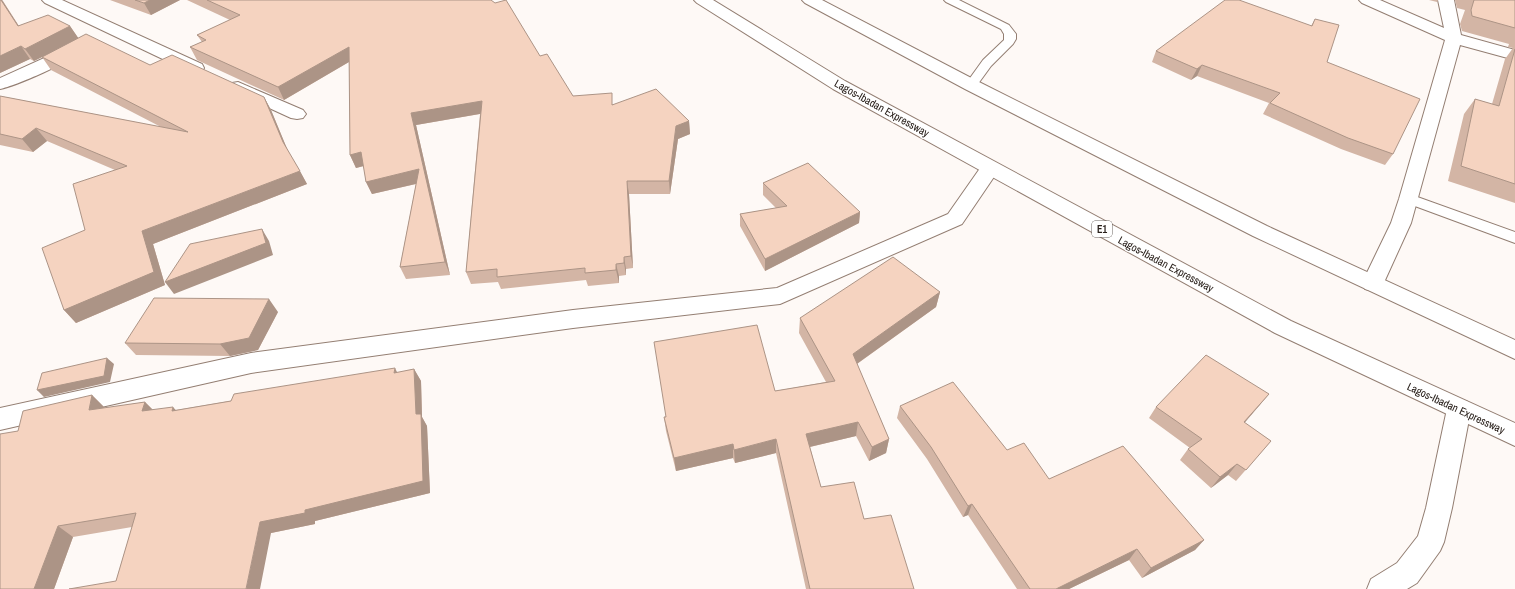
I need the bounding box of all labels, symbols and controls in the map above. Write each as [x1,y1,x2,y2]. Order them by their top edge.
street label: Lagos-Ibadan Expressway [832,76,932,140]
road number: E1 [1092,221,1112,237]
street label: Lagos-Ibadan Expressway [1116,233,1217,295]
street label: Lagos-Ibadan Expressway [1405,379,1508,437]

